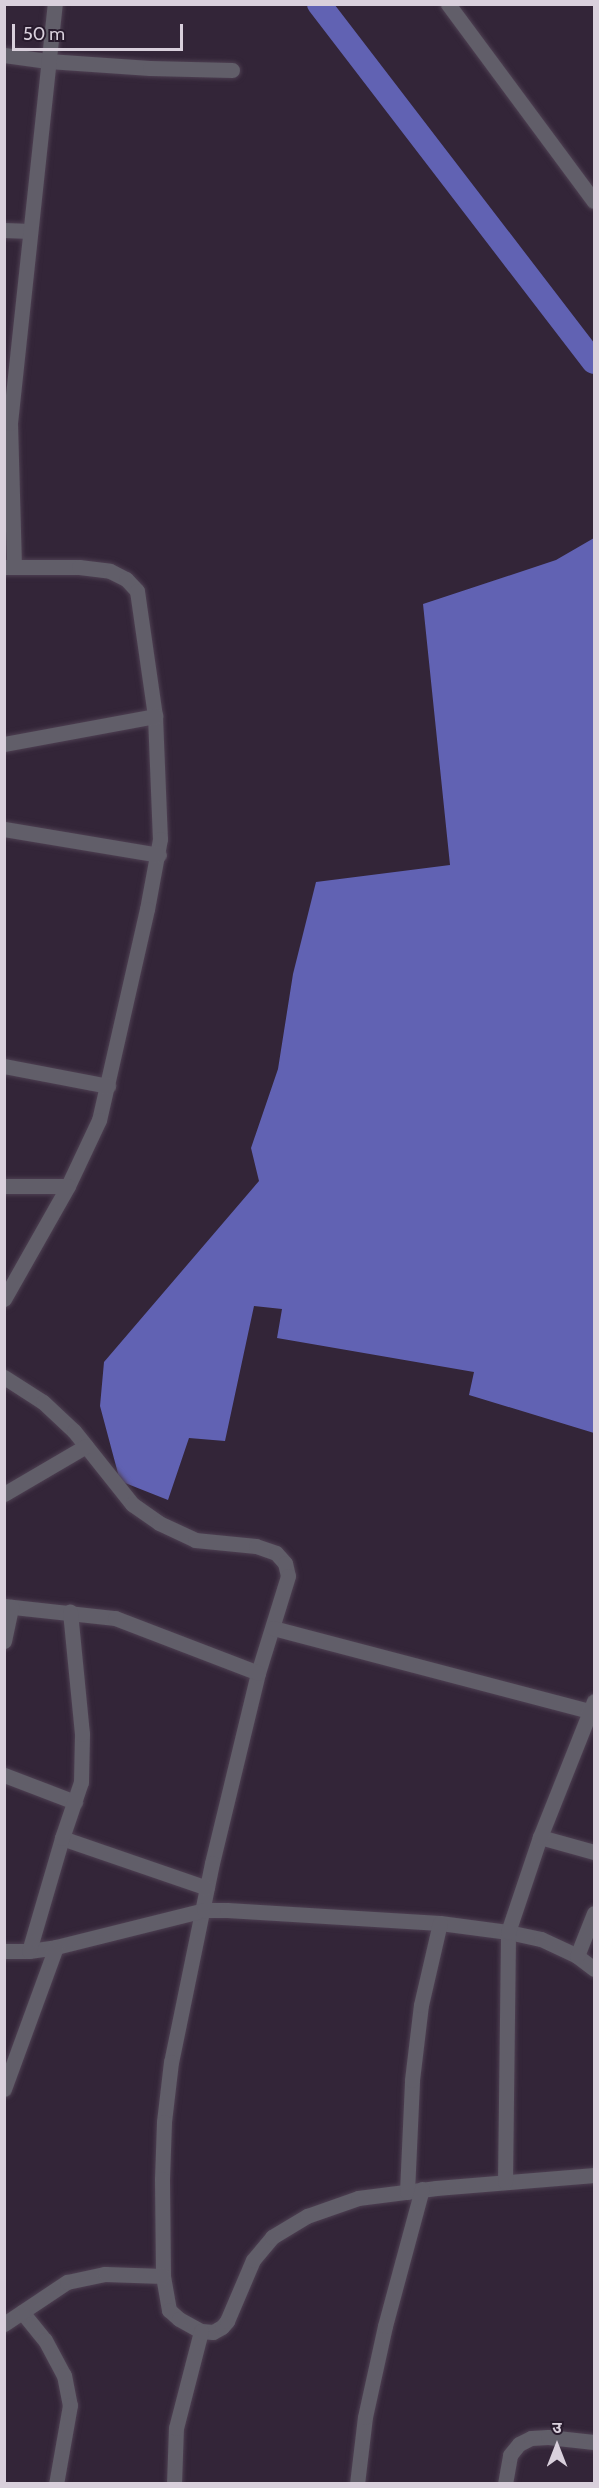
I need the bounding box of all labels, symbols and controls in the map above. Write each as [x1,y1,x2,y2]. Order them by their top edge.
scale bar [15,12,186,50]
text: 50 m [23,23,65,45]
north arrow [527,2416,587,2476]
text: उ [552,2418,562,2437]

